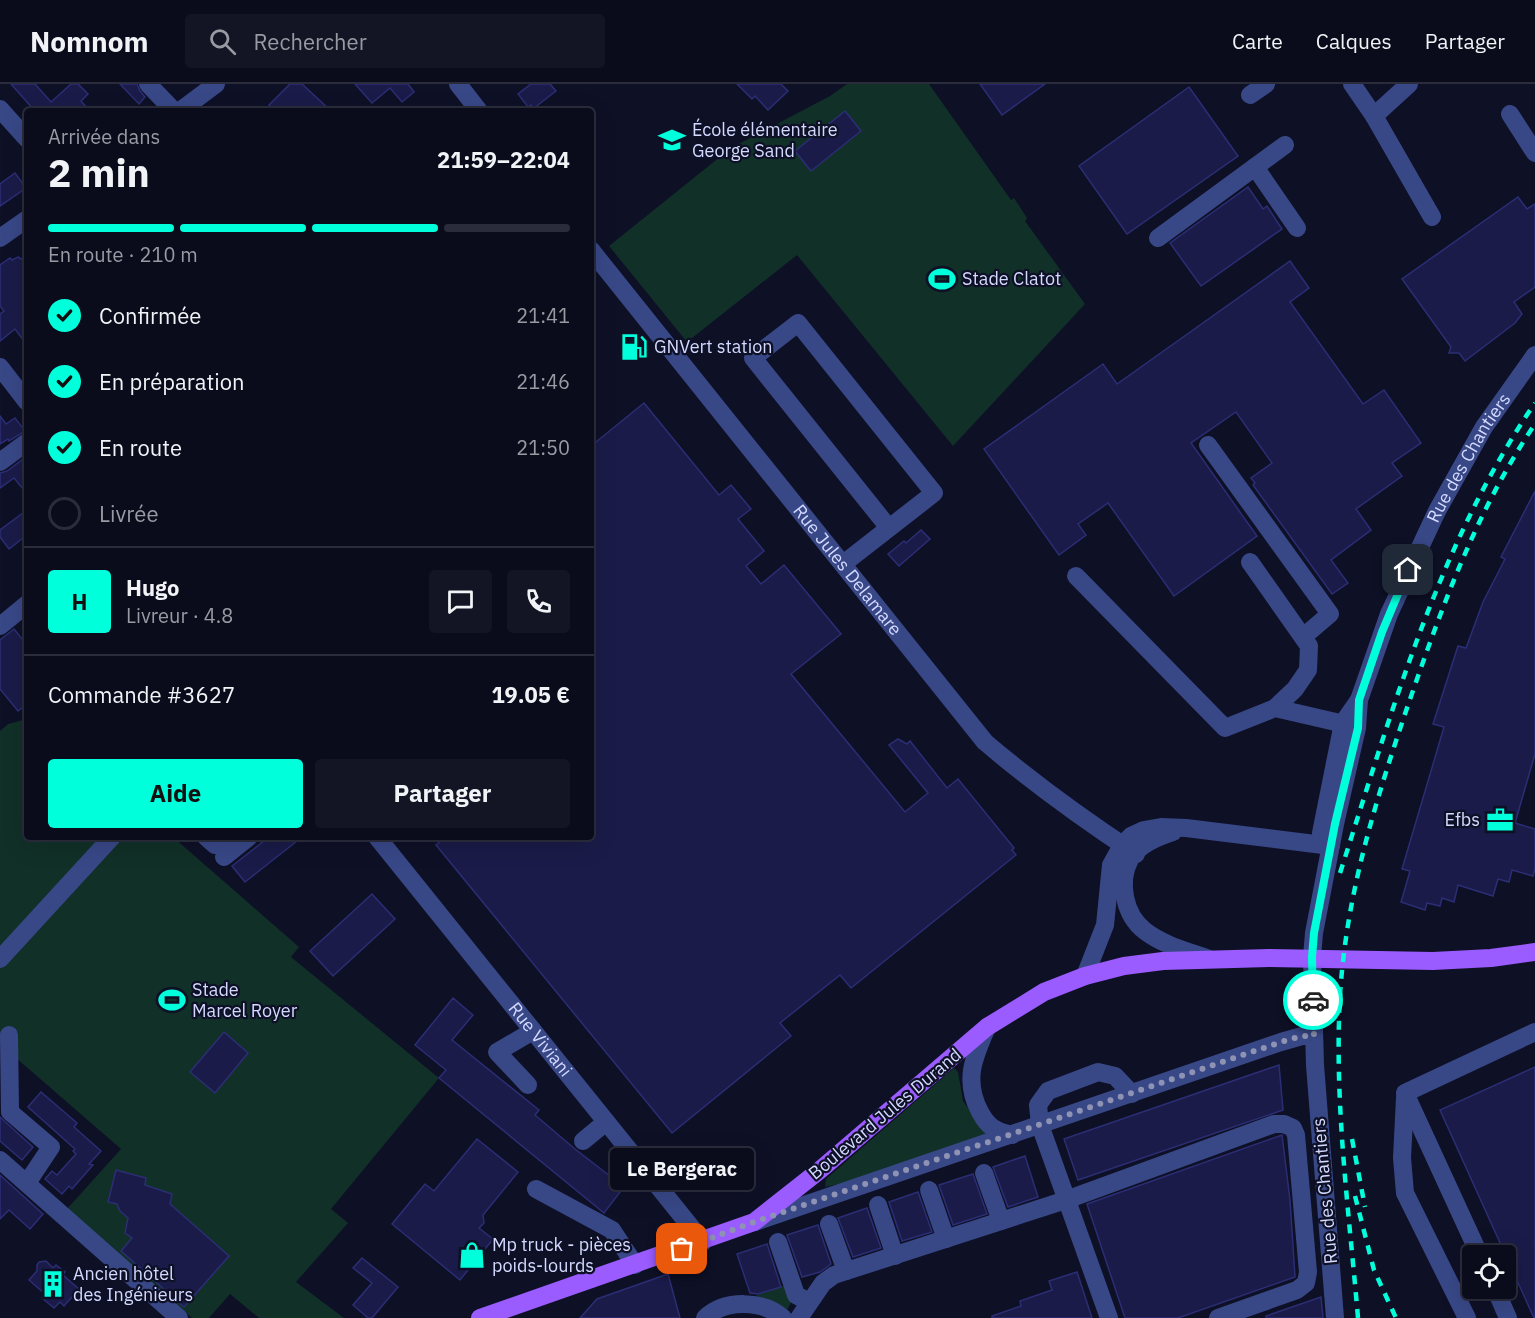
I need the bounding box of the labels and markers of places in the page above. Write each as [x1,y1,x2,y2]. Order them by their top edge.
place label: École élémentaire George Sand [692,118,838,162]
school or university icon: École élémentaire George Sand [657,125,687,155]
sports icon: Stade Clatot [927,264,957,294]
place label: Stade Clatot [962,267,1061,290]
fuel station icon: GNVert station [619,332,649,362]
place label: GNVert station [654,335,772,358]
pin [1382,544,1433,595]
office icon: Efbs [1485,805,1515,835]
place label: Efbs [1444,808,1480,831]
place label: Stade Marcel Royer [192,978,298,1022]
sports icon: Stade Marcel Royer [157,985,187,1015]
callout: Le Bergerac [610,1147,754,1189]
pin [656,1223,707,1274]
place label: Mp truck - pièces poids-lourds [492,1233,631,1277]
shop icon: Mp truck - pièces poids-lourds [457,1240,487,1270]
place label: Ancien hôtel des Ingénieurs [73,1262,193,1306]
building icon: Ancien hôtel des Ingénieurs [38,1269,68,1299]

